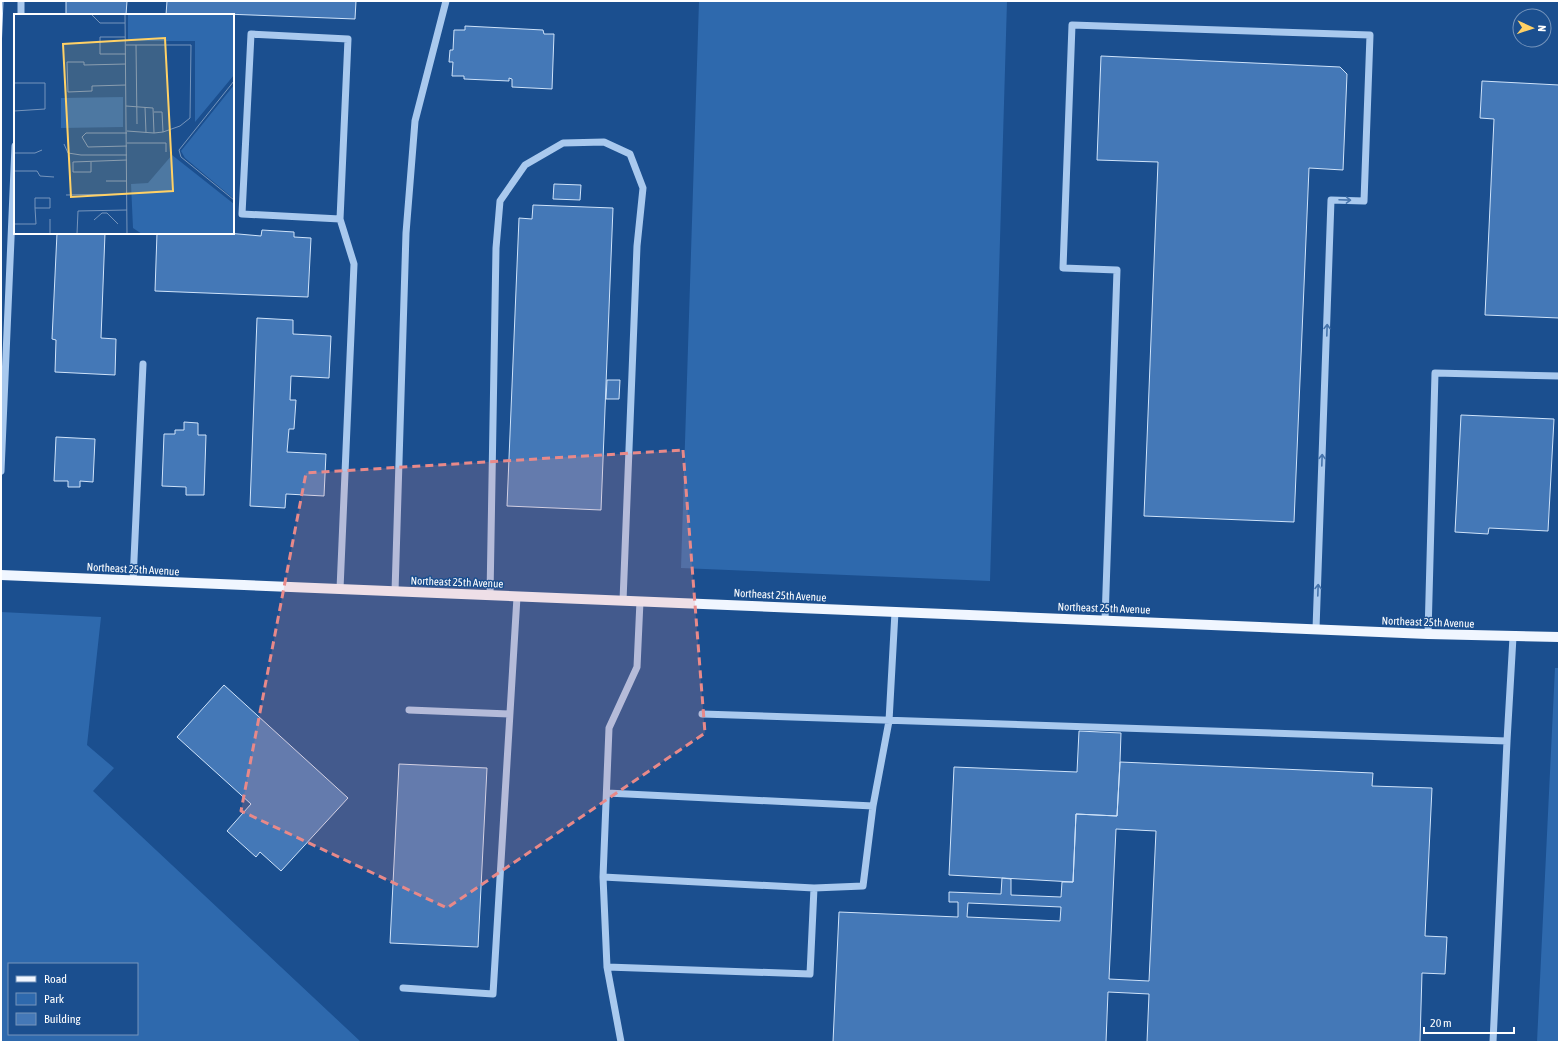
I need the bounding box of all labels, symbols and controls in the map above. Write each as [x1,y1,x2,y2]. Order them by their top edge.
north arrow [1512,8,1552,48]
inset map [14,14,234,234]
text: N [1536,25,1548,32]
one-way arrow [1338,197,1351,204]
one-way arrow [1323,324,1330,337]
one-way arrow [1318,454,1326,467]
street label: Northeast 25th Avenue [86,561,180,577]
street label: Northeast 25th Avenue [410,574,504,590]
one-way arrow [1314,584,1321,597]
street label: Northeast 25th Avenue [733,587,827,603]
street label: Northeast 25th Avenue [1057,600,1151,616]
street label: Northeast 25th Avenue [1381,614,1475,630]
legend [8,963,138,1035]
text: Road [44,972,67,986]
text: Park [44,992,65,1006]
scale bar [1424,1009,1514,1035]
text: Building [44,1012,82,1026]
text: 20 m [1430,1016,1452,1030]

